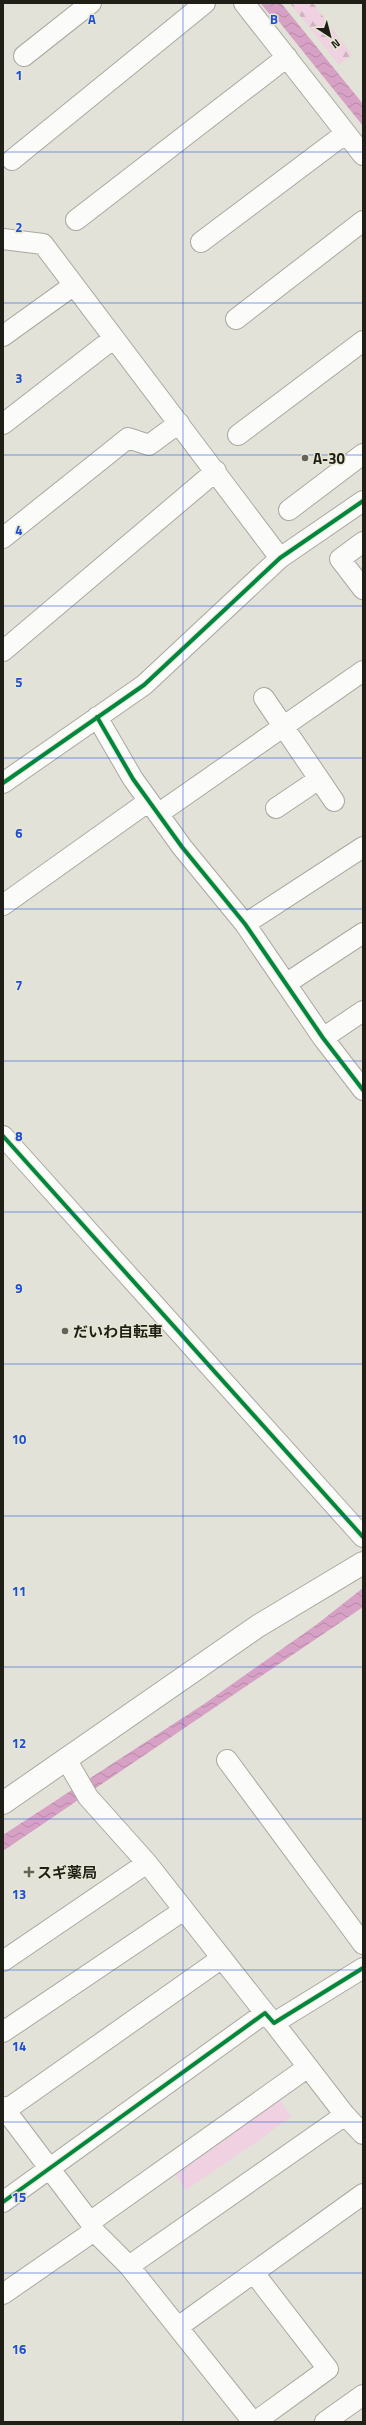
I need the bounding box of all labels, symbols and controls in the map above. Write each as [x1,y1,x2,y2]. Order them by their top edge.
text: A [88,9,96,29]
text: B [270,9,278,29]
north arrow [310,16,350,56]
text: N [328,35,344,53]
text: 1 [15,65,23,85]
text: 2 [15,217,23,237]
text: 3 [15,368,23,388]
place label: A-30 [313,447,346,470]
marker: A-30 [300,453,310,463]
text: 4 [15,520,23,540]
text: 5 [15,672,23,692]
text: 6 [15,823,23,843]
text: 7 [15,975,23,995]
text: 8 [15,1126,23,1146]
text: 9 [15,1278,23,1298]
place label: だいわ自転車 [73,1320,163,1343]
marker: だいわ自転車 [60,1326,70,1336]
text: 10 [12,1429,26,1449]
text: 11 [12,1581,26,1601]
text: 12 [12,1733,26,1753]
place label: スギ薬局 [37,1861,97,1884]
marker: スギ薬局 [24,1867,34,1877]
text: 13 [12,1884,26,1904]
text: 14 [12,2036,26,2056]
text: 15 [12,2187,26,2207]
text: 16 [12,2339,26,2359]

